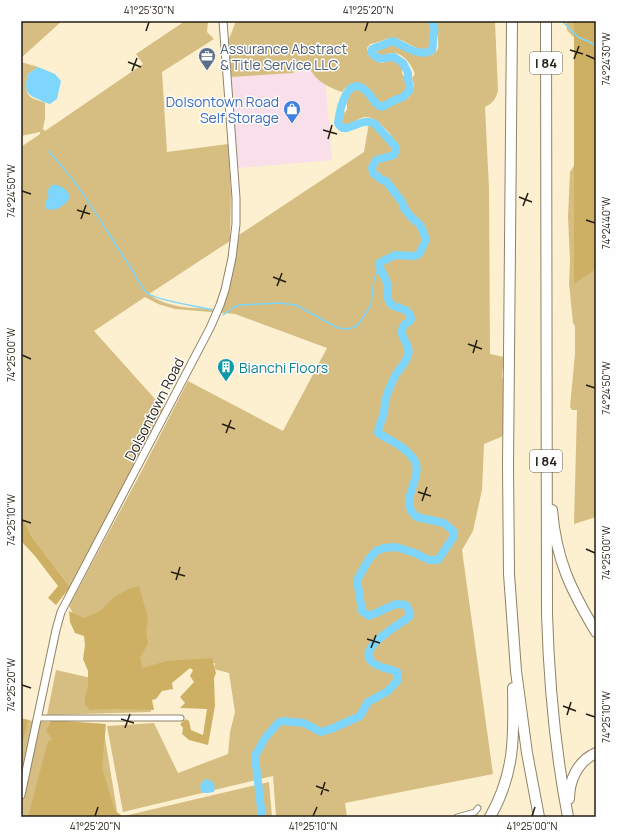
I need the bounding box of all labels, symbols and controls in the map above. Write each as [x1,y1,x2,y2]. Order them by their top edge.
text: 41°25'30"N [124,3,174,17]
text: 41°25'20"N [343,3,393,17]
text: 74°24'30"W [599,32,613,86]
place label: Assurance Abstract & Title Service LLC [220,39,348,74]
office icon: Assurance Abstract & Title Service LLC [197,46,217,71]
road number: I 84 [530,52,562,74]
place label: Dolsontown Road Self Storage [166,92,279,127]
shop icon: Dolsontown Road Self Storage [282,99,302,124]
text: 74°24'50"W [4,164,18,218]
text: 74°24'40"W [599,196,613,249]
text: 74°25'00"W [4,327,18,382]
street label: Dolsontown Road [120,354,188,464]
building icon: Bianchi Floors [216,357,236,382]
place label: Bianchi Floors [239,358,328,377]
text: 74°24'50"W [599,361,613,415]
road number: I 84 [530,450,562,472]
text: 74°25'10"W [4,493,18,546]
text: 74°25'00"W [599,525,613,580]
text: 74°25'20"W [4,658,18,712]
text: 74°25'10"W [599,690,613,743]
text: 41°25'20"N [70,819,120,833]
text: 41°25'10"N [289,819,337,833]
text: 41°25'00"N [507,819,558,833]

